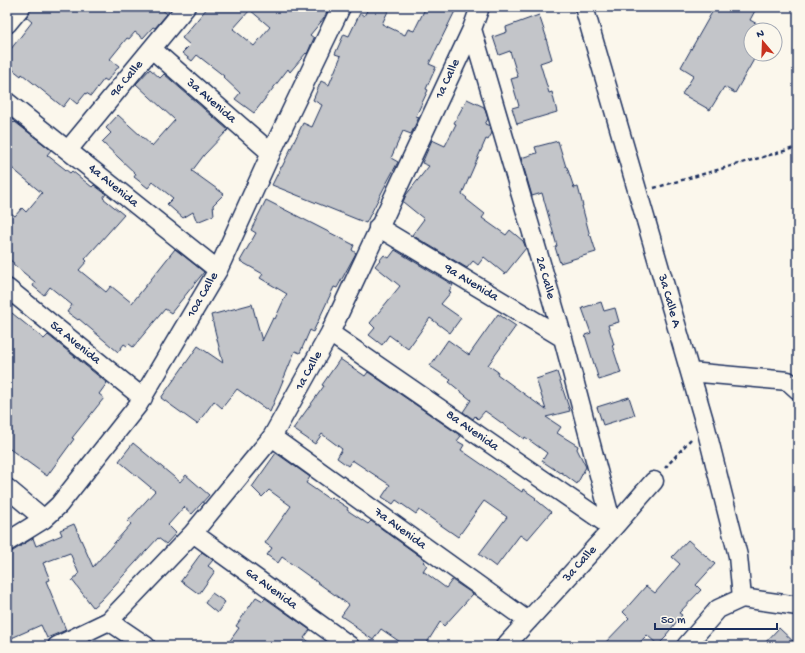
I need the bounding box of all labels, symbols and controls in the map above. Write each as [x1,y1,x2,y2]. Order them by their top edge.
north arrow [743,22,783,62]
text: N [755,28,766,41]
street label: 1a Calle [432,56,464,102]
street label: 9a Calle [107,57,147,101]
street label: 3a Avenida [182,75,240,127]
street label: 4a Avenida [85,161,142,211]
street label: 2a Calle [532,255,558,301]
street label: 9a Avenida [440,260,502,305]
street label: 10a Calle [184,270,222,321]
street label: 3a Calle A [654,272,684,331]
street label: 5a Avenida [47,318,104,369]
street label: 1a Calle [292,349,326,394]
street label: 8a Avenida [443,407,502,455]
street label: 7a Avenida [370,504,430,553]
street label: 3a Calle [559,543,600,586]
street label: 6a Avenida [242,565,301,613]
scale bar [655,605,777,631]
text: 50 m [661,614,686,628]

